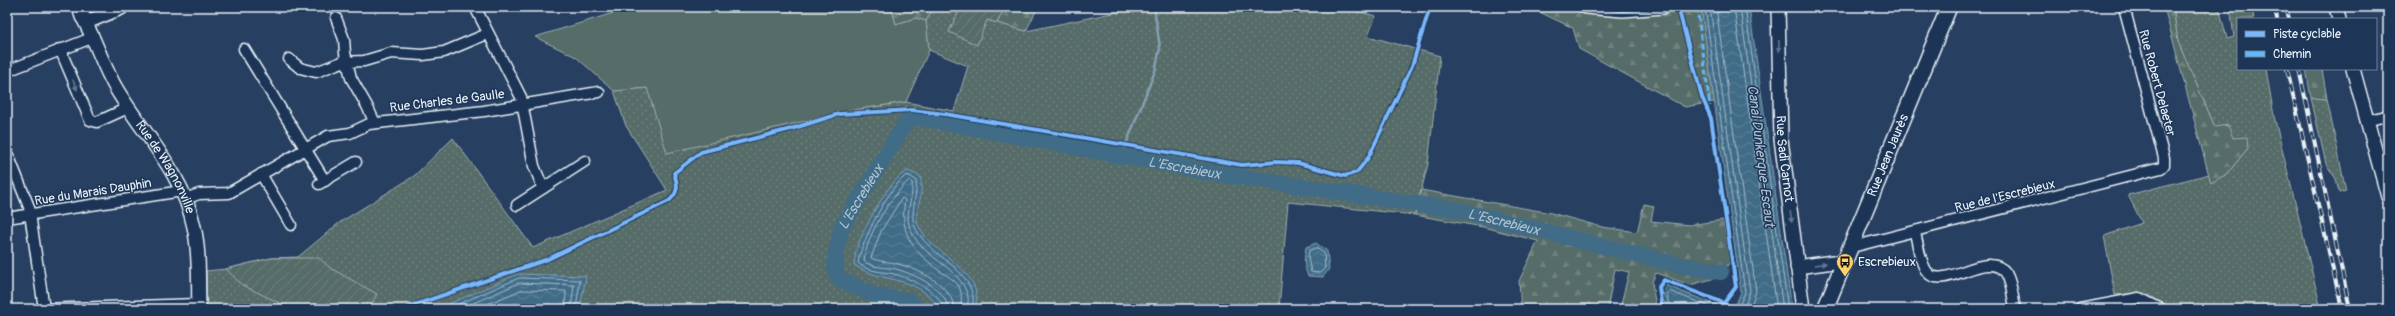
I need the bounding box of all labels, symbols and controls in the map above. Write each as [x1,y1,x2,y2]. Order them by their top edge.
legend [2237,18,2377,70]
text: Piste cyclable [2273,27,2341,42]
street label: Rue Robert Delaeter [2135,28,2179,138]
one-way arrow [1775,40,1782,52]
text: Chemin [2273,47,2312,62]
one-way arrow [72,79,78,91]
water label: Canal Dunkerque-Escaut [1744,84,1778,229]
street label: Rue Charles de Gaulle [389,86,506,116]
street label: Rue Jean Jaurès [1864,112,1912,199]
street label: Rue Sadi Carnot [1772,115,1797,204]
street label: Rue de Wagnonville [132,117,198,216]
water label: L'Escrebieux [1147,153,1224,183]
water label: L'Escrebieux [834,159,888,232]
street label: Rue du Marais Dauphin [33,175,153,209]
street label: Rue de l'Escrebieux [1953,176,2057,216]
water label: L'Escrebieux [1466,205,1543,239]
one-way arrow [1788,211,1794,223]
bus stop icon: Escrebieux [1835,252,1855,277]
place label: Escrebieux [1858,254,1916,270]
one-way arrow [1815,261,1827,267]

